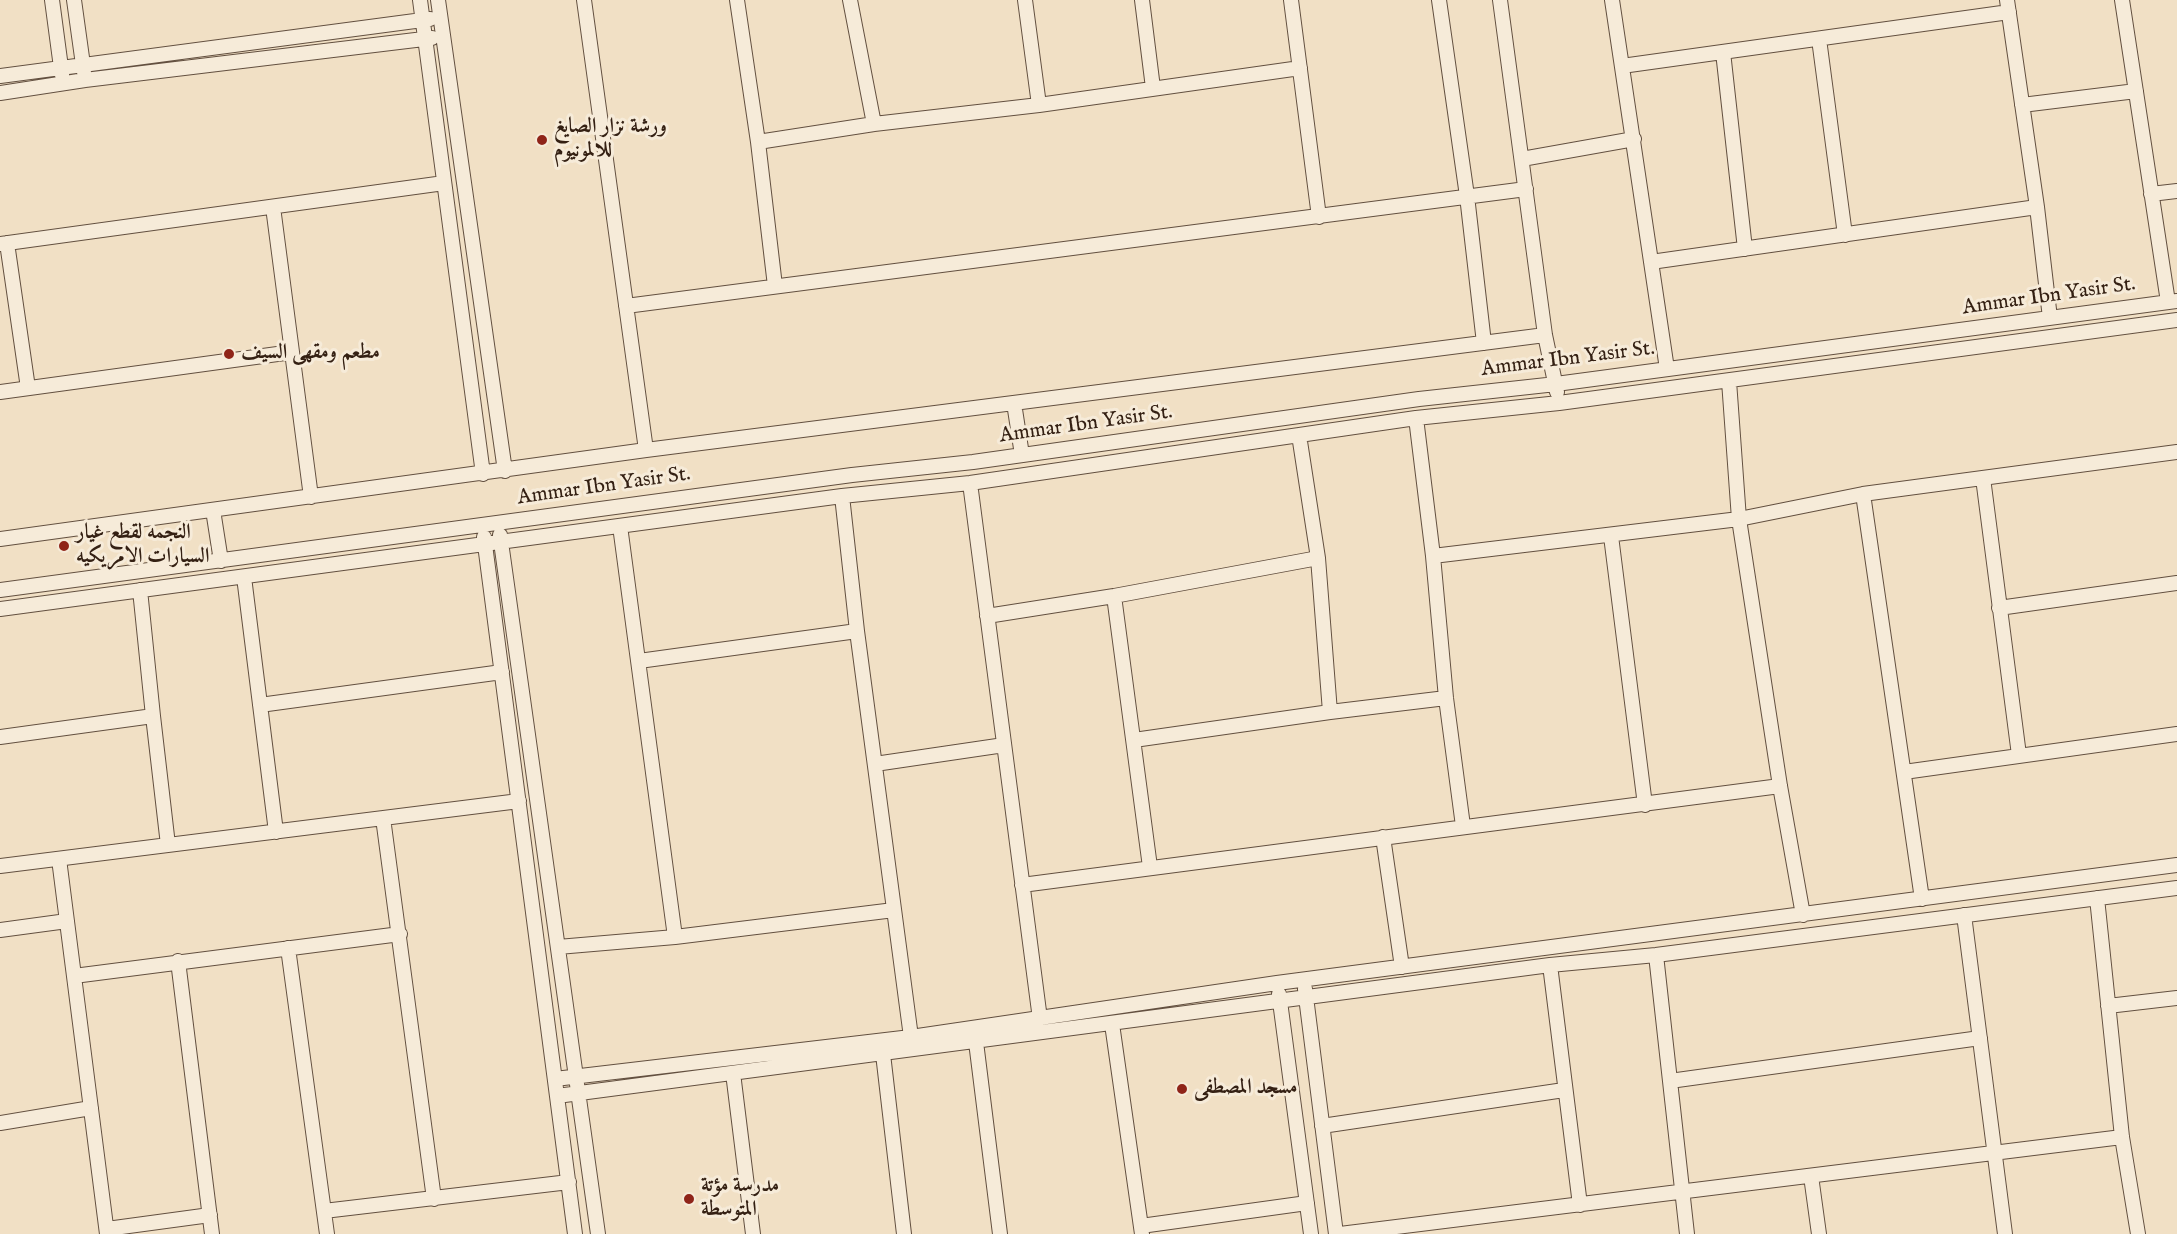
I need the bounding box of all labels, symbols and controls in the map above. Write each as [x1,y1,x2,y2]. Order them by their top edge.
place label: ورشة نزار الصايغ للالمونيوم [554,115,667,165]
marker: ورشة نزار الصايغ للالمونيوم [535,133,549,147]
street label: Ammar Ibn Yasir St. [1961,272,2137,322]
street label: Ammar Ibn Yasir St. [1480,337,1656,383]
place label: مطعم ومقهى السيف [241,341,380,367]
marker: مطعم ومقهى السيف [222,347,236,361]
street label: Ammar Ibn Yasir St. [998,400,1174,450]
street label: Ammar Ibn Yasir St. [516,462,692,512]
place label: النجمه لقطع غيار السيارات الامريكيه [76,521,210,571]
marker: النجمه لقطع غيار السيارات الامريكيه [57,539,71,553]
place label: مسجد المصطفى [1194,1076,1297,1102]
marker: مسجد المصطفى [1175,1082,1189,1096]
place label: مدرسة مؤتة المتوسطة [701,1174,779,1224]
marker: مدرسة مؤتة المتوسطة [682,1192,696,1206]

